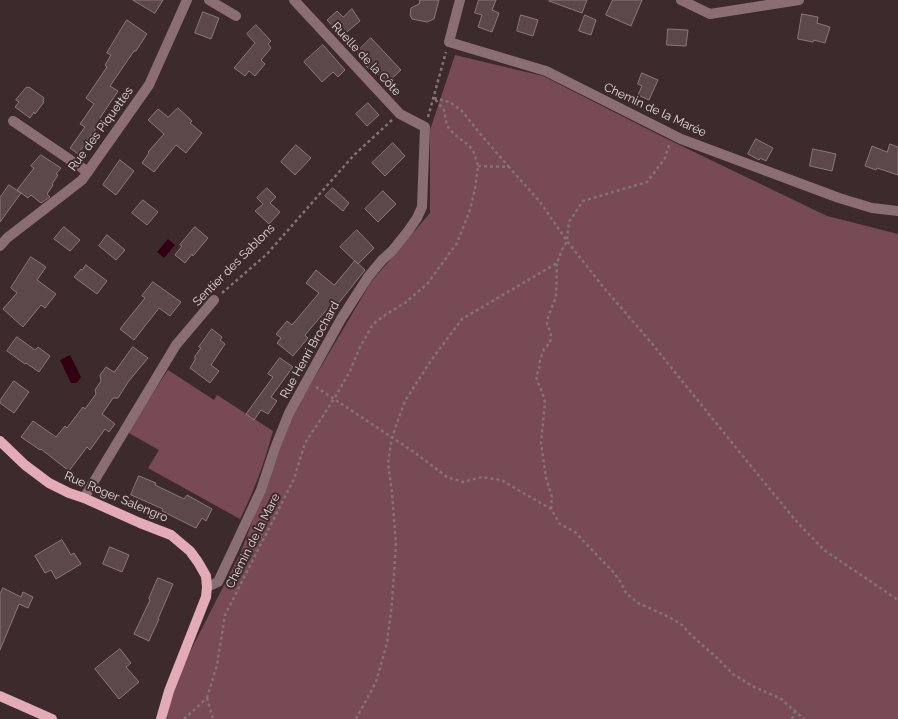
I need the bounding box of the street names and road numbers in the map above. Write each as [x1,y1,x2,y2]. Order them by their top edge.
street label: Ruelle de la Côte [328,19,404,99]
street label: Chemin de la Marée [601,80,709,140]
street label: Rue des Piquettes [66,84,136,174]
street label: Sentier des Sablons [190,221,278,309]
street label: Rue Henri Brochard [277,299,343,401]
street label: Rue Roger Salengro [62,469,170,525]
street label: Chemin de la Mare [223,491,283,591]

